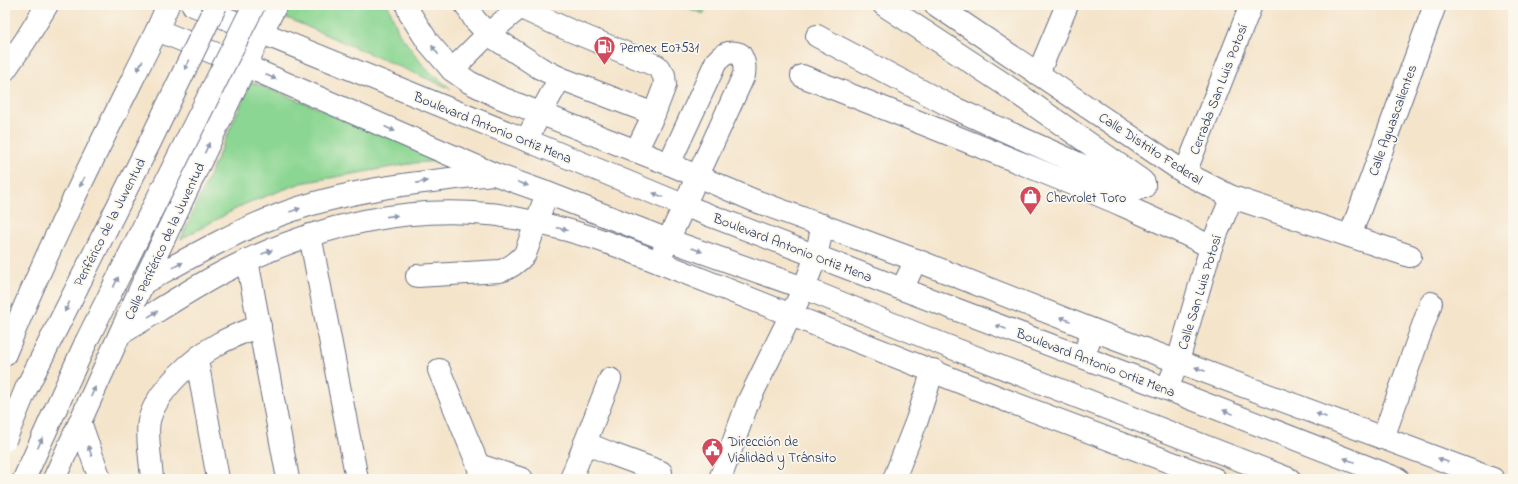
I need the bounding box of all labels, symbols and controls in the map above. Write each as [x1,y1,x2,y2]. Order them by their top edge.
street label: Cerrada San Luis Potosí [1185,21,1254,158]
fuel station icon: Pemex E07531 [591,34,617,67]
place label: Pemex E07531 [620,38,700,59]
one-way arrow [430,45,439,56]
one-way arrow [137,60,143,71]
one-way arrow [184,60,190,71]
street label: Calle Aguascalientes [1363,62,1424,180]
one-way arrow [266,74,277,80]
street label: Boulevard Antonio Ortiz Mena [409,87,575,170]
street label: Calle Distrito Federal [1094,108,1206,191]
one-way arrow [385,126,396,132]
one-way arrow [205,141,211,153]
street label: Periférico de la Juventud [69,155,152,291]
street label: Calle Periférico de la Juventud [120,159,211,324]
one-way arrow [79,176,85,188]
one-way arrow [416,179,428,185]
one-way arrow [518,182,530,188]
shop icon: Chevrolet Toro [1018,184,1044,217]
place label: Chevrolet Toro [1046,188,1126,209]
one-way arrow [651,191,663,197]
one-way arrow [290,206,302,212]
street label: Boulevard Antonio Ortiz Mena [709,208,875,288]
one-way arrow [386,213,398,219]
one-way arrow [556,226,568,232]
street label: Calle San Luis Potosí [1173,232,1228,352]
one-way arrow [262,248,274,254]
one-way arrow [692,248,704,254]
one-way arrow [172,261,183,268]
one-way arrow [113,276,119,288]
one-way arrow [64,301,70,313]
one-way arrow [148,310,158,318]
one-way arrow [1058,315,1070,321]
one-way arrow [995,323,1007,329]
street label: Boulevard Antonio Ortiz Mena [1012,323,1178,403]
one-way arrow [1193,366,1205,372]
one-way arrow [91,386,97,398]
one-way arrow [1221,409,1233,415]
one-way arrow [1315,411,1327,417]
place label: Dirección de Vialidad y Tránsito [727,432,836,470]
public building icon: Dirección de Vialidad y Tránsito [699,436,725,469]
one-way arrow [37,438,43,449]
one-way arrow [86,444,92,456]
one-way arrow [1342,456,1354,462]
one-way arrow [1437,457,1449,463]

